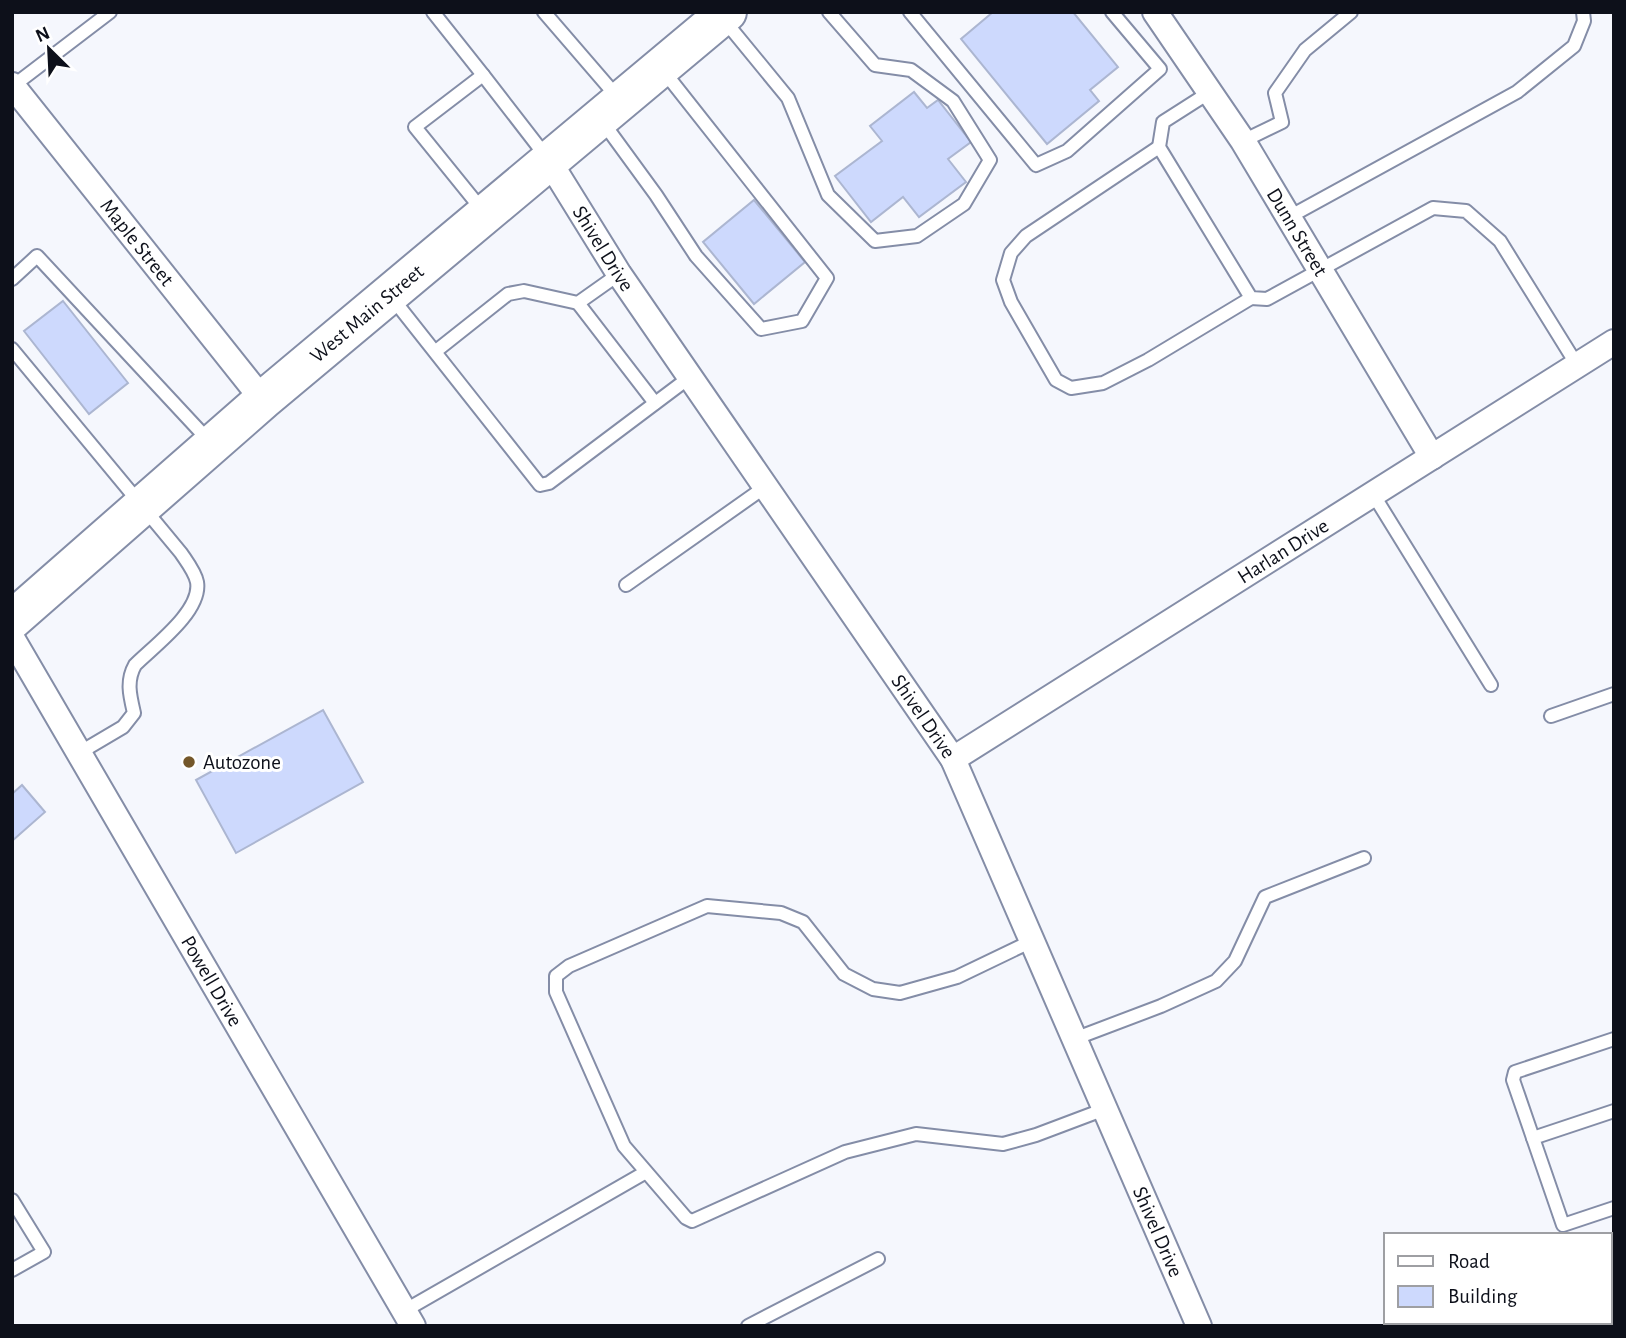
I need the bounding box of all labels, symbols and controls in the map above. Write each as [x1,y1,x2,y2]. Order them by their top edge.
north arrow [14,14,84,84]
text: N [33,23,53,46]
street label: Dunn Street [1263,184,1332,280]
street label: Maple Street [96,195,178,290]
street label: Shivel Drive [569,202,638,295]
street label: West Main Street [306,260,428,366]
street label: Harlan Drive [1234,515,1332,587]
street label: Shivel Drive [888,671,960,762]
place label: Autozone [203,752,281,773]
marker: Autozone [181,754,197,770]
street label: Powell Drive [177,932,246,1030]
street label: Shivel Drive [1129,1183,1187,1280]
legend [1384,1233,1612,1324]
text: Road [1448,1251,1490,1272]
text: Building [1448,1286,1518,1307]

